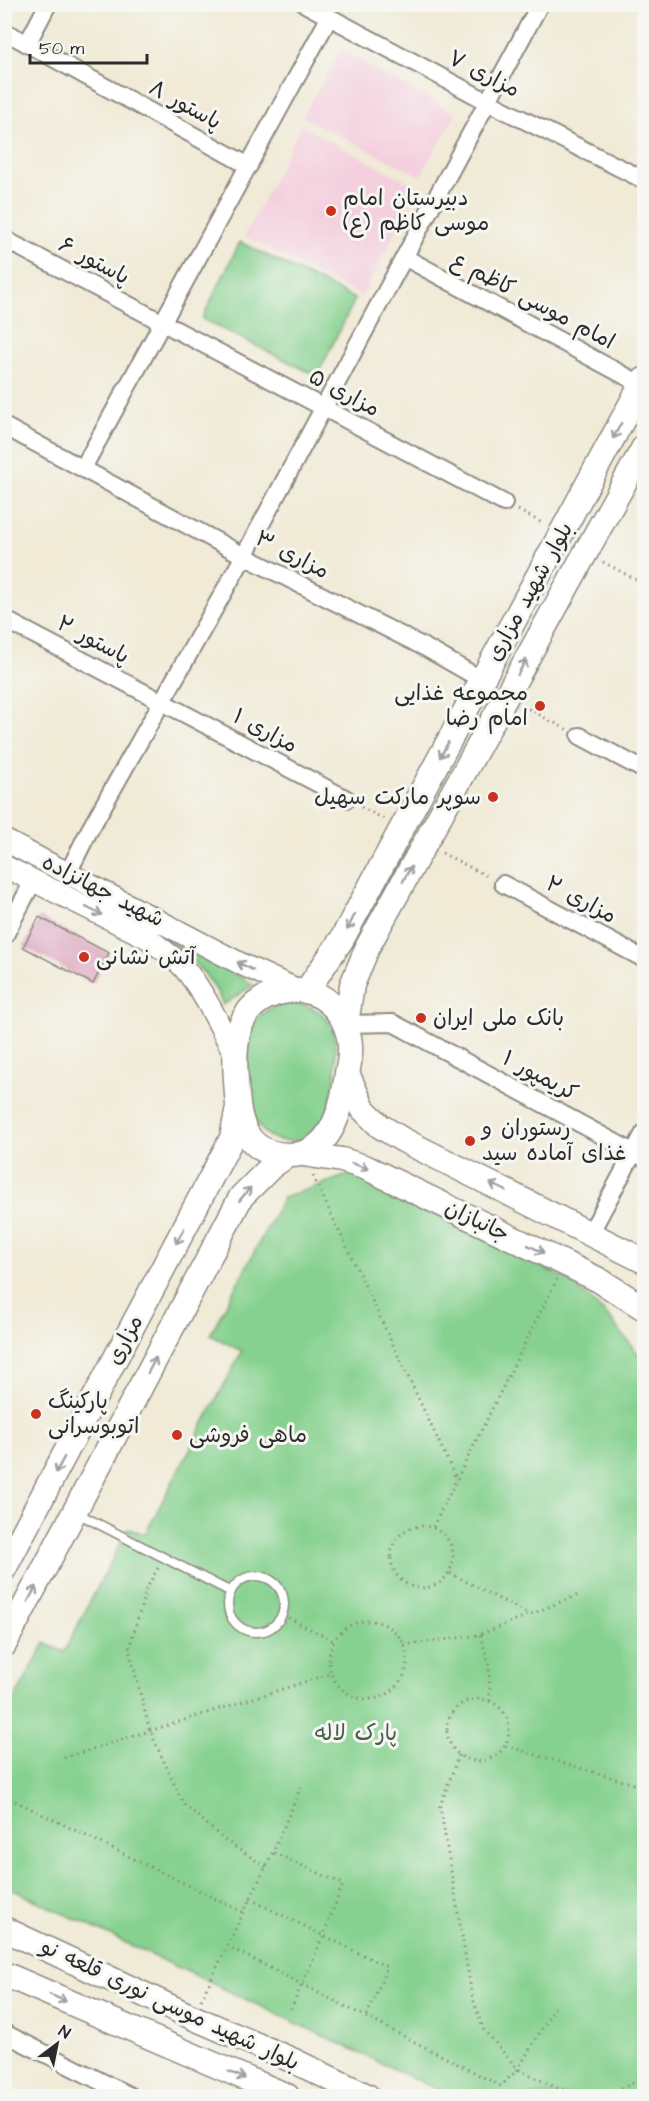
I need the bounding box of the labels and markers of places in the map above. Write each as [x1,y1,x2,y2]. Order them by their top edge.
place label: دبیرستان امام موسی کاظم (ع) [343,183,489,239]
marker: دبیرستان امام موسی کاظم (ع) [324,204,338,218]
place label: مجموعه غذایی امام رضا [394,678,528,734]
marker: مجموعه غذایی امام رضا [533,699,547,713]
place label: سوپر مارکت سهیل [314,782,481,813]
marker: سوپر مارکت سهیل [486,790,500,804]
place label: آتش نشانی [96,942,197,973]
marker: آتش نشانی [77,950,91,964]
place label: بانک ملی ایران [433,1003,564,1034]
marker: بانک ملی ایران [414,1011,428,1025]
place label: رستوران و غذای آماده سید [480,1113,626,1169]
marker: رستوران و غذای آماده سید [463,1134,477,1148]
place label: پارکینگ اتوبوسرانی [48,1386,139,1442]
marker: پارکینگ اتوبوسرانی [29,1407,43,1421]
place label: ماهی فروشی [189,1420,307,1451]
marker: ماهی فروشی [170,1428,184,1442]

